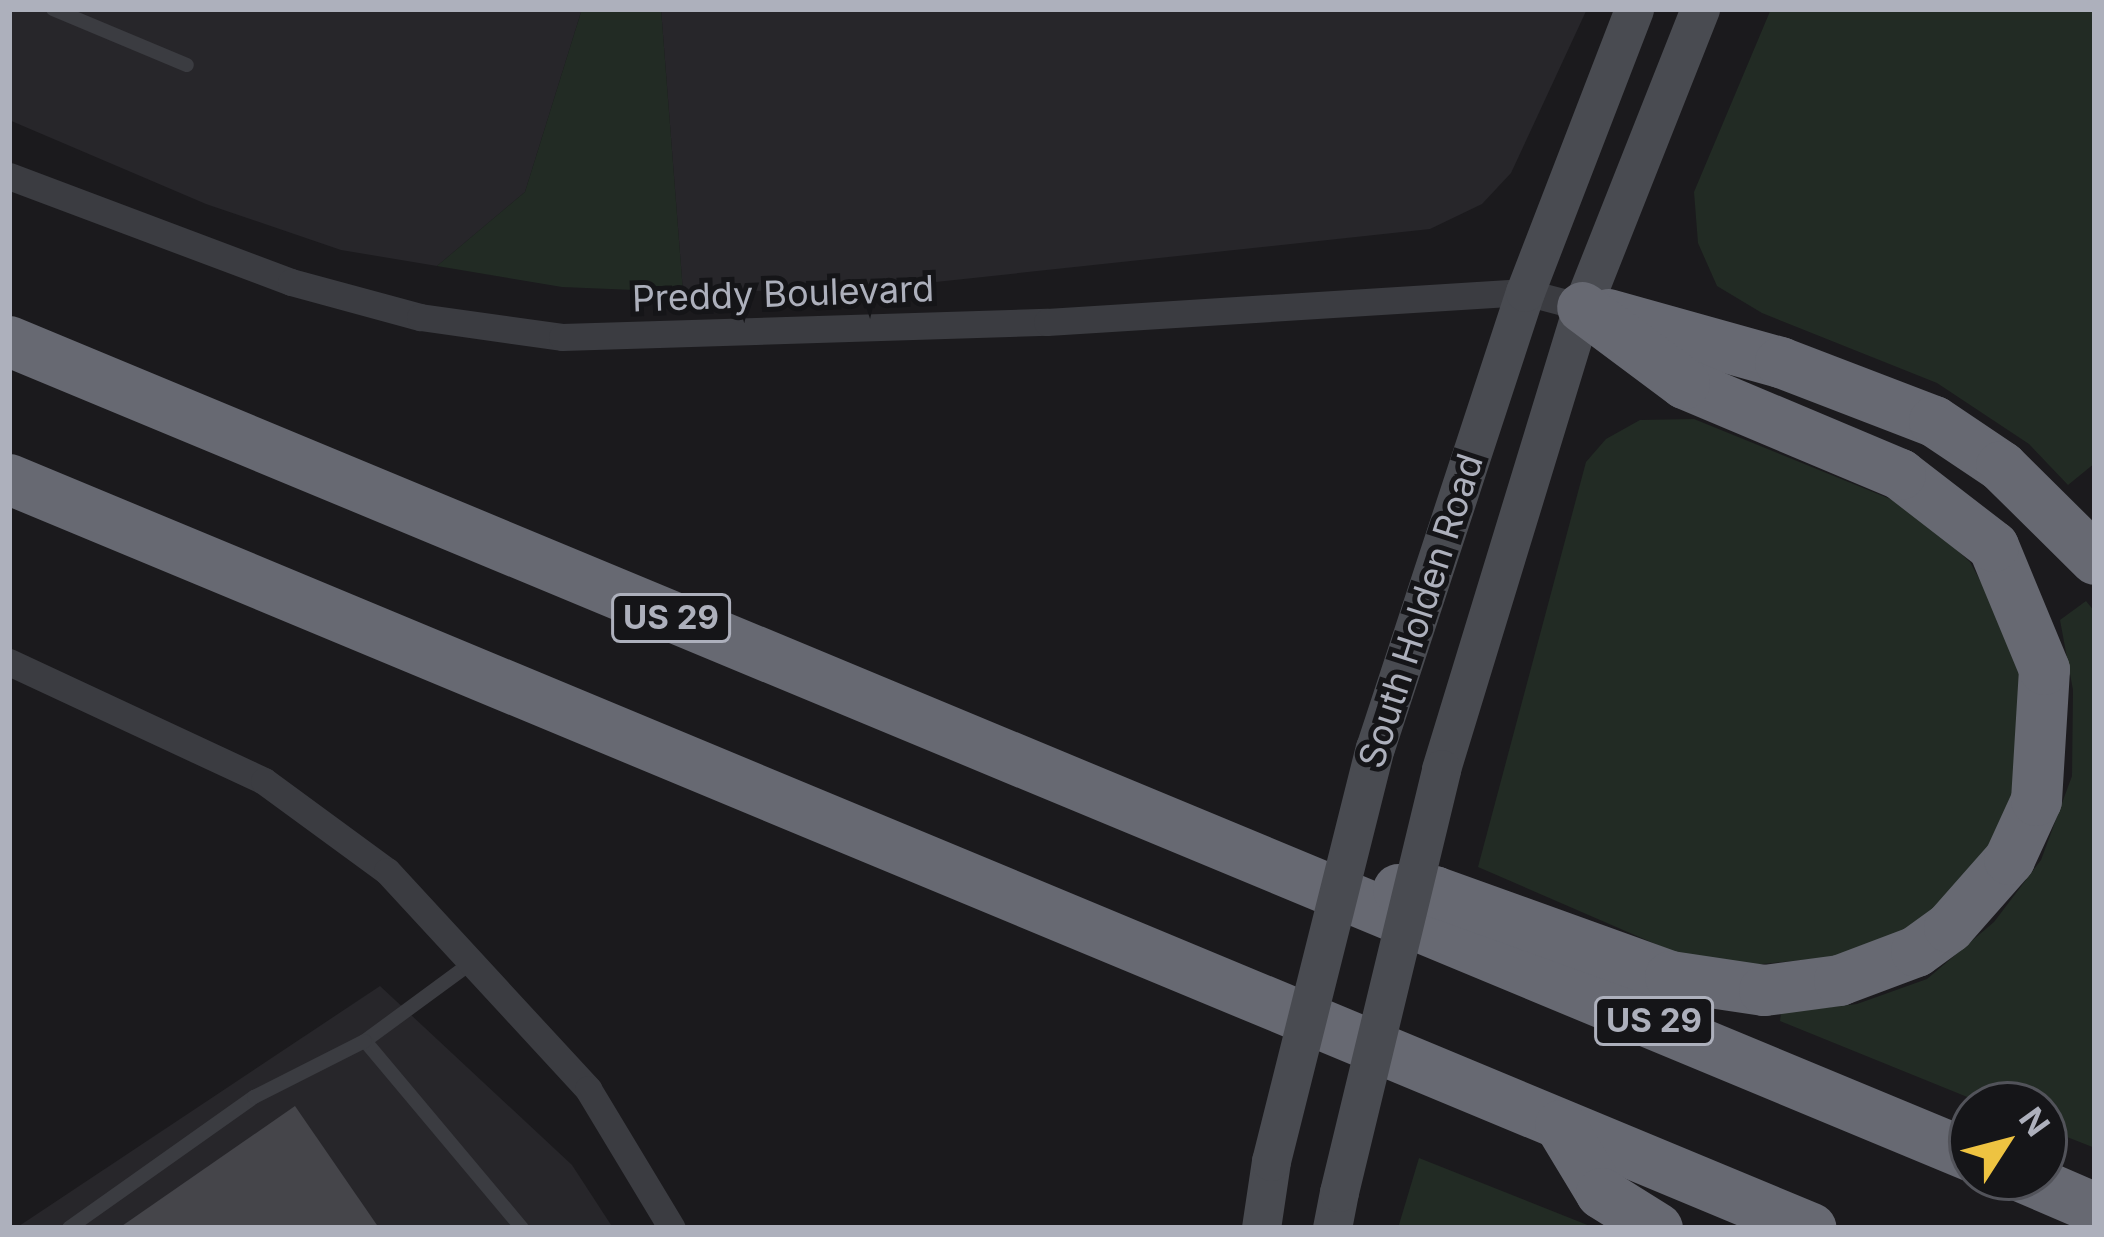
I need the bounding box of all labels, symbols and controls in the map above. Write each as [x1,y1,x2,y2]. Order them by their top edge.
street label: Preddy Boulevard [631,267,935,321]
street label: South Holden Road [1350,449,1492,773]
road number: US 29 [611,591,731,645]
road number: US 29 [1594,994,1714,1048]
north arrow [1948,1081,2068,1201]
text: N [2011,1100,2058,1144]

